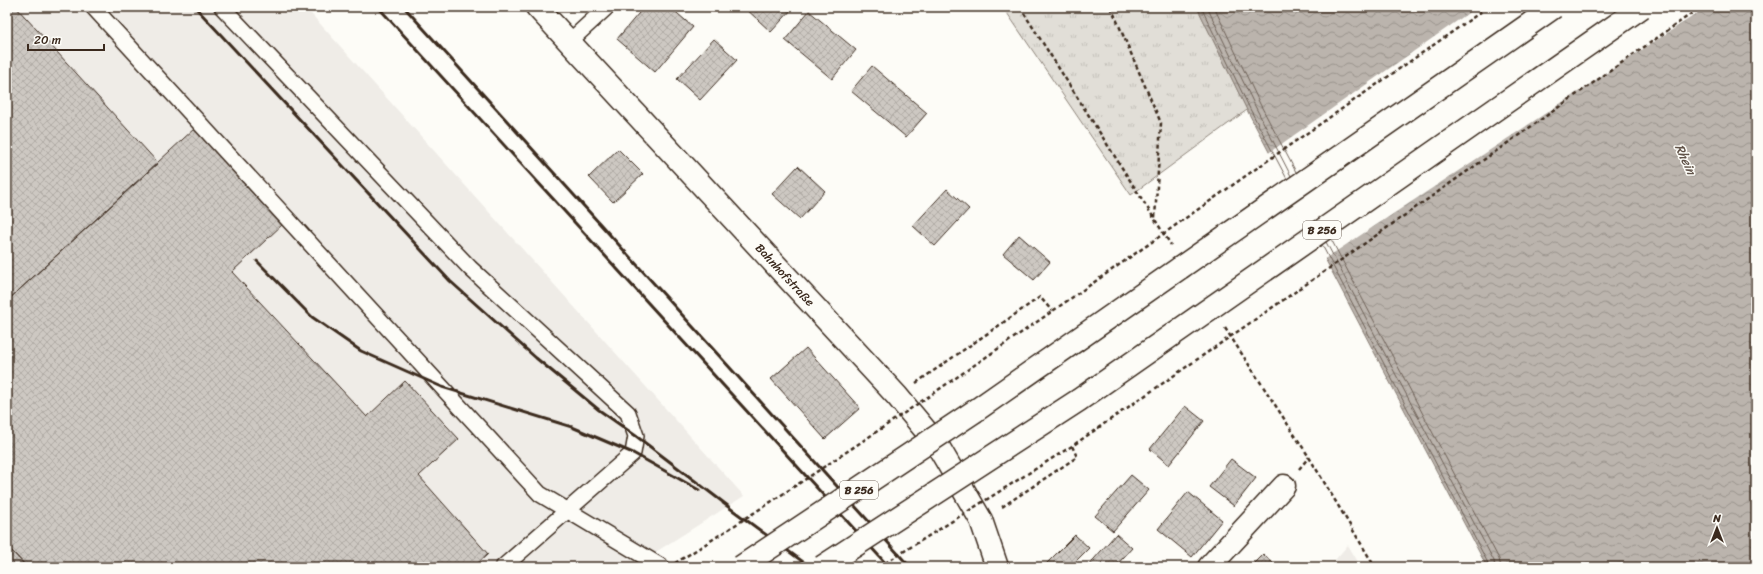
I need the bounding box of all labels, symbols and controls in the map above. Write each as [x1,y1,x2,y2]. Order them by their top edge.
scale bar [28,26,104,52]
text: 20 m [34,29,61,51]
water label: Rhein [1668,140,1704,180]
road number: B 256 [1303,221,1341,239]
street label: Bahnhofstraße [750,238,820,312]
road number: B 256 [840,481,878,499]
north arrow [1697,508,1737,548]
text: N [1712,509,1721,528]

